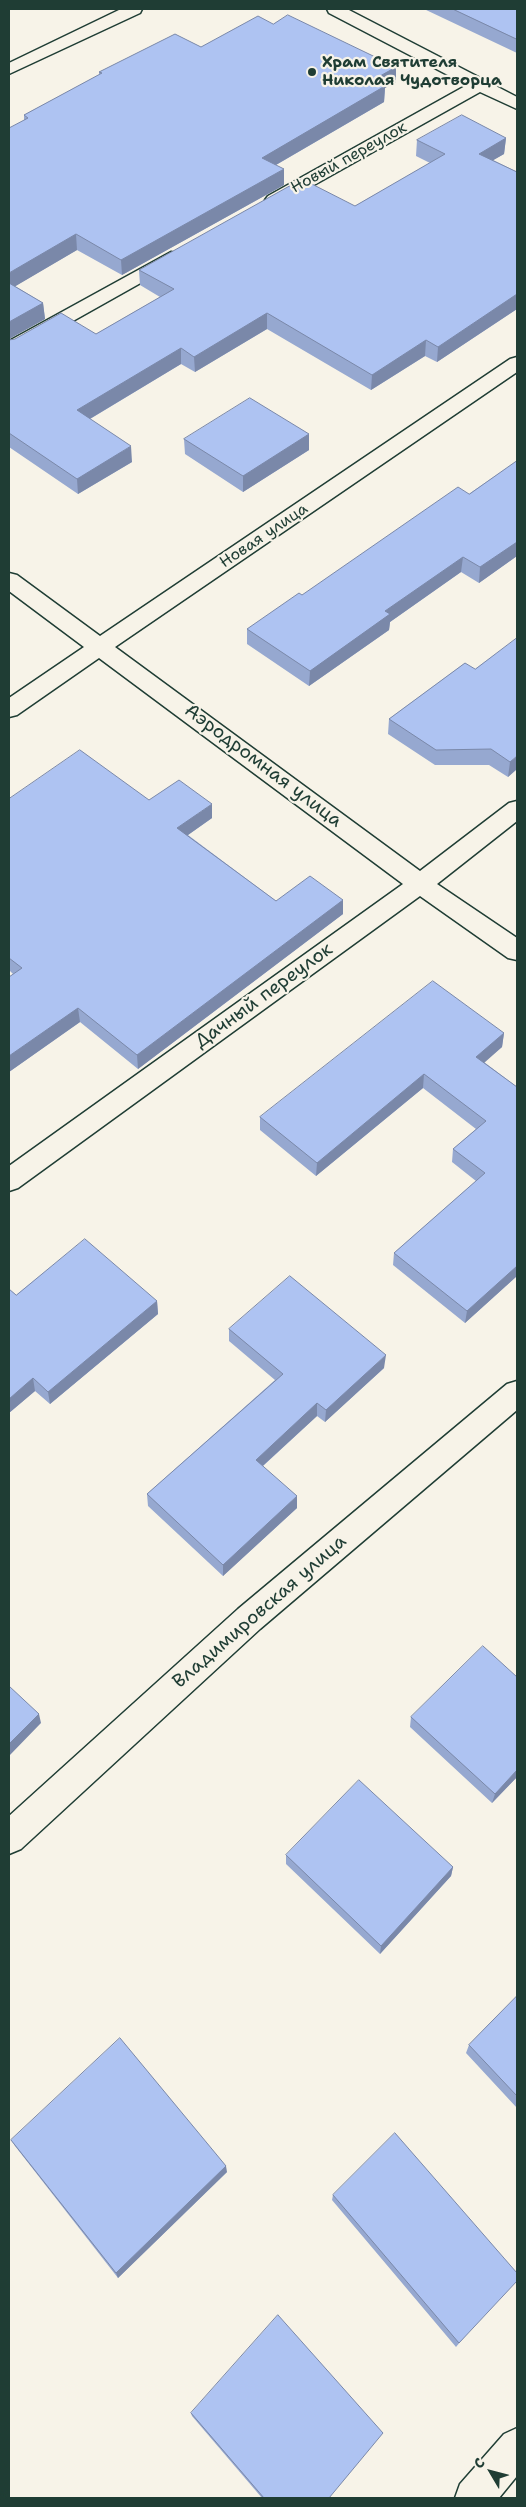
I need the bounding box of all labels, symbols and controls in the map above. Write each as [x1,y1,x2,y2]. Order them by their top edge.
place label: Храм Святителя Николая Чудотворца [322,53,502,91]
marker: Храм Святителя Николая Чудотворца [306,66,318,78]
street label: Новый переулок [288,118,410,198]
street label: Новая улица [216,499,312,573]
street label: Аэродромная улица [180,699,346,833]
street label: Дачный переулок [191,938,337,1054]
street label: Владимировская улица [169,1530,351,1694]
north arrow [466,2447,516,2497]
text: С [469,2454,489,2472]

